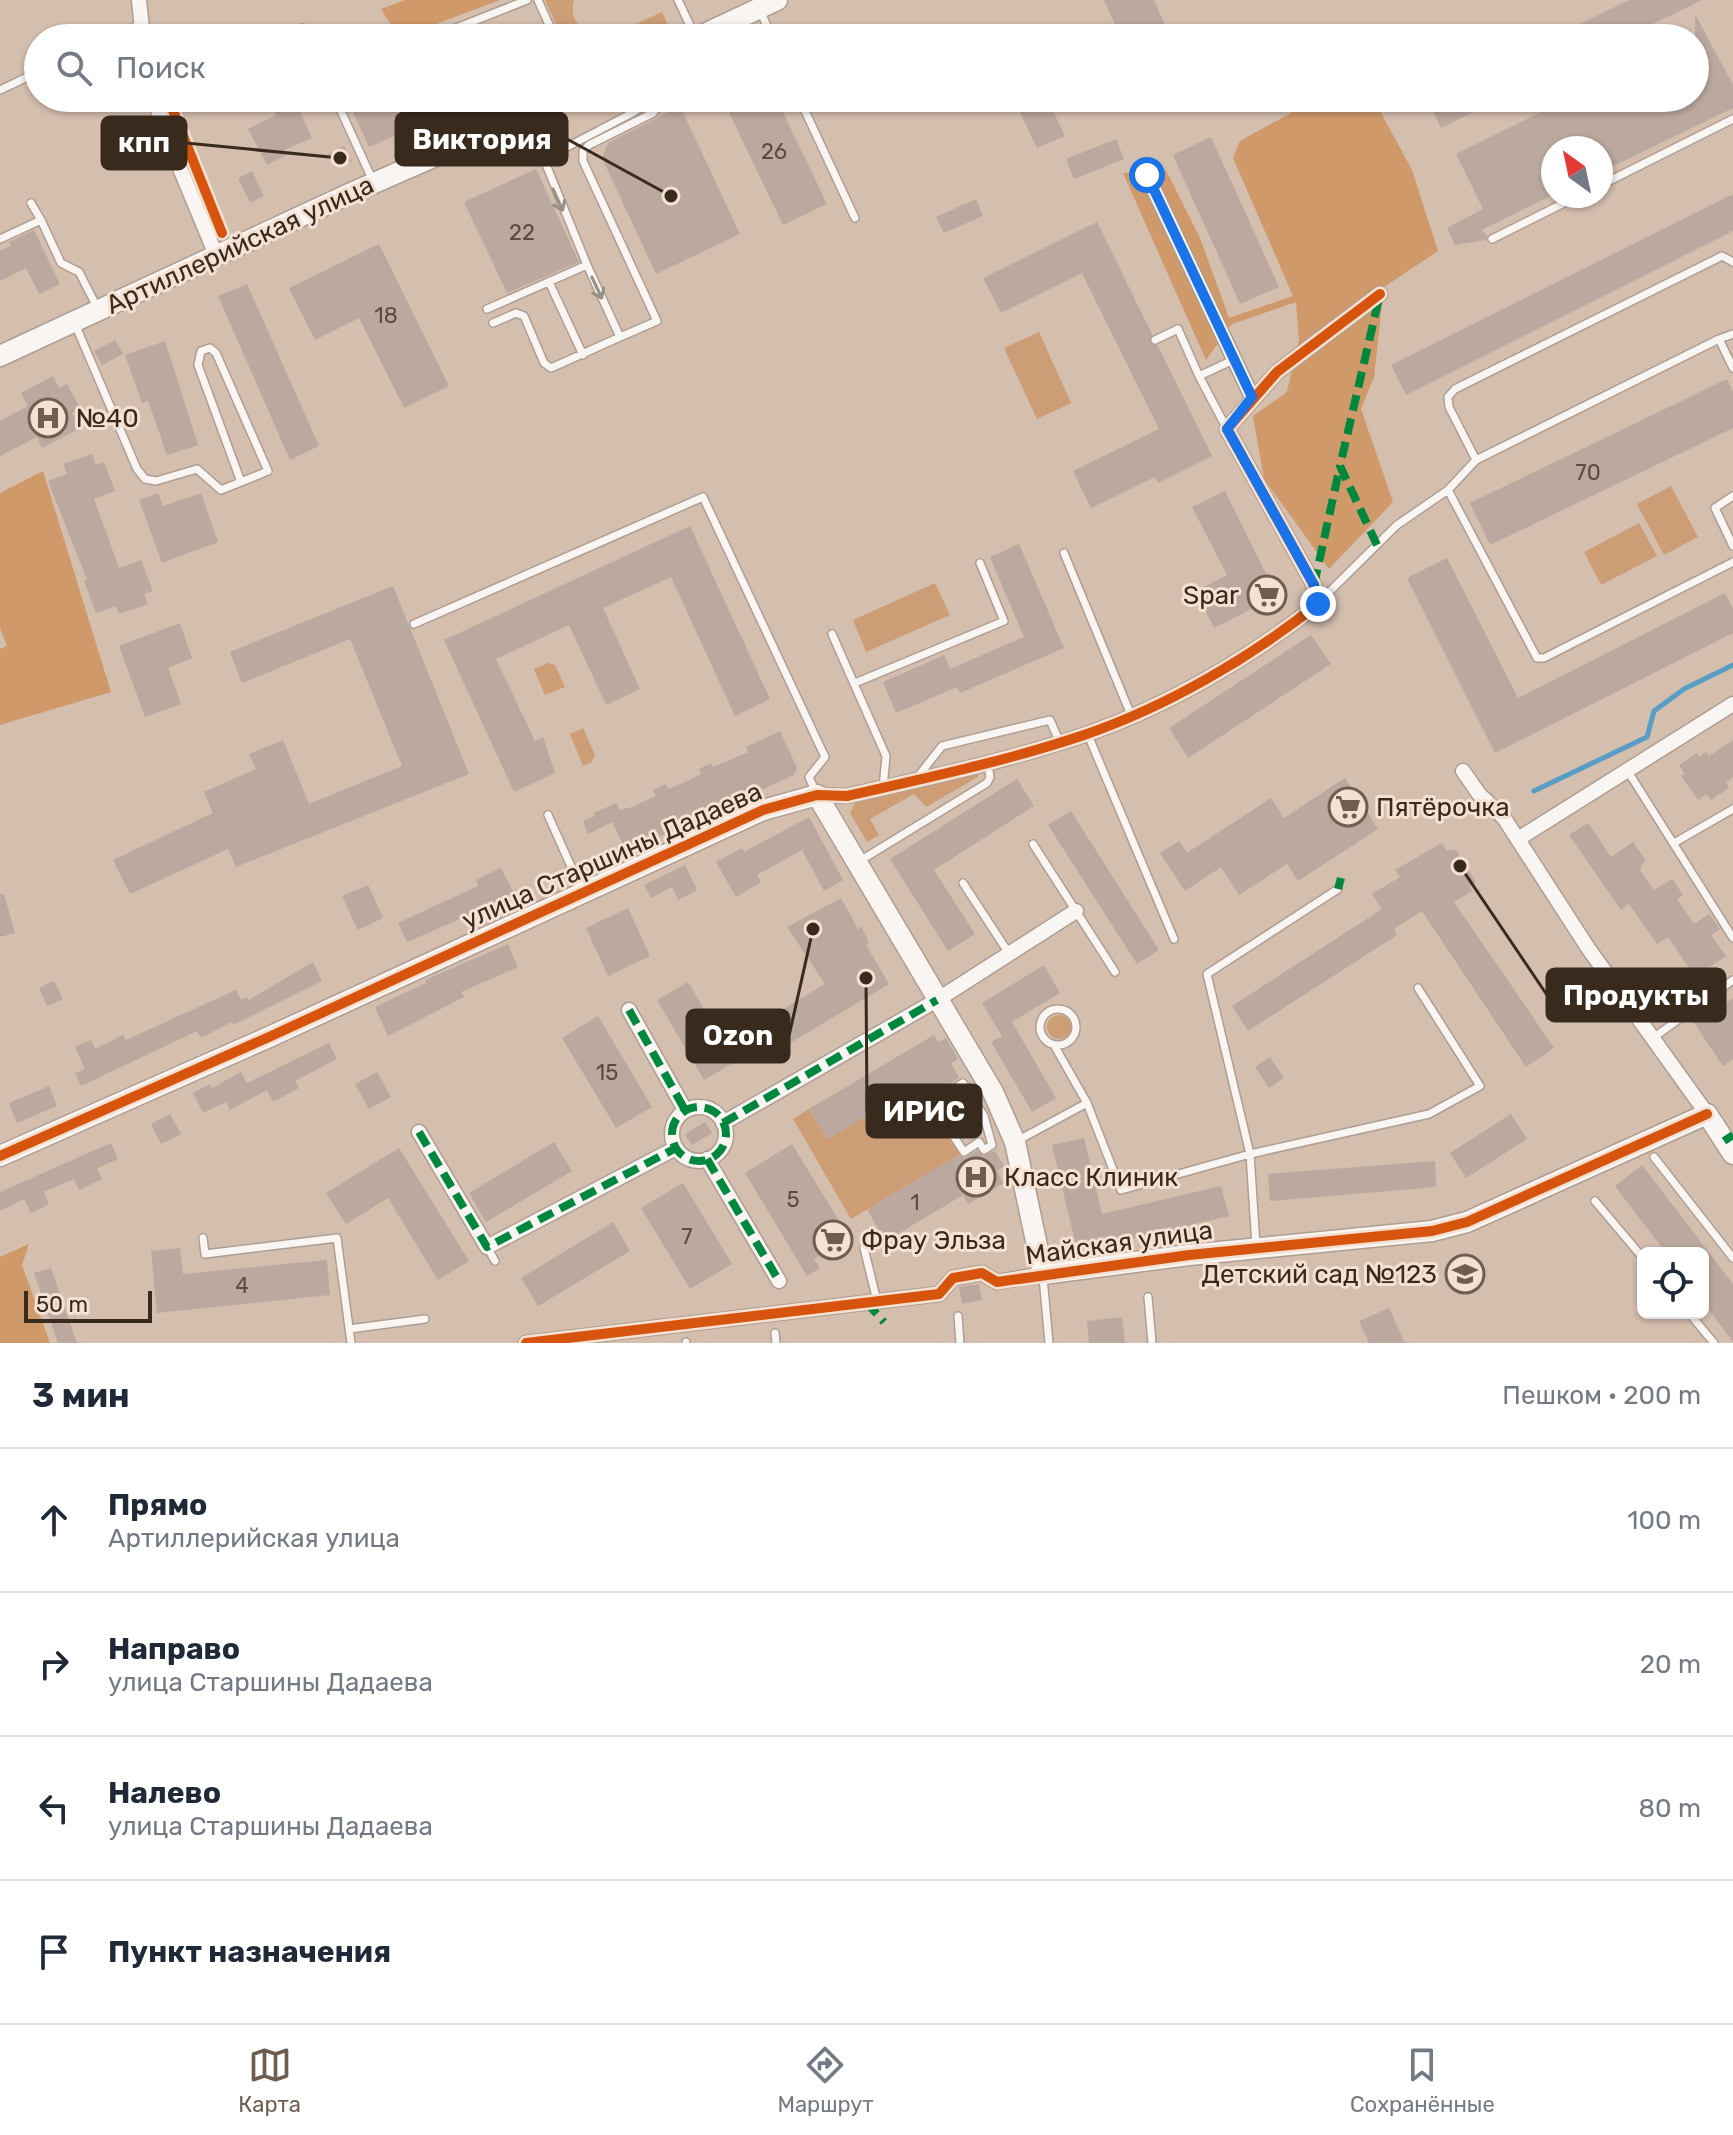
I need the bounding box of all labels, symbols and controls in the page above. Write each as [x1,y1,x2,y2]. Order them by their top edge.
search box [24,24,1709,112]
icon: search [52,46,96,90]
text: Поиск [116,50,206,86]
callout: Виктория [396,113,567,165]
callout: кпп [102,117,186,169]
text: Виктория [412,123,552,156]
text: кпп [118,126,170,159]
north arrow [1541,136,1613,208]
house number: 26 [761,138,787,165]
route start [1129,157,1165,193]
street label: Артиллерийская улица [101,169,379,321]
one-way arrow [551,187,566,211]
house number: 22 [509,219,535,246]
one-way arrow [590,275,605,299]
house number: 18 [374,302,398,329]
hospital icon: №40 [27,397,69,439]
place label: №40 [76,403,139,434]
house number: 70 [1575,459,1601,486]
supermarket icon: Spar [1246,574,1288,616]
place label: Spar [1183,580,1239,611]
route end [1300,586,1336,622]
street label: улица Старшины Дадаева [457,776,767,936]
supermarket icon: Пятёрочка [1327,786,1369,828]
place label: Пятёрочка [1376,792,1510,823]
callout: Продукты [1547,969,1725,1021]
text: Продукты [1563,979,1709,1012]
callout: Ozon [687,1010,789,1062]
text: Ozon [703,1019,773,1052]
house number: 15 [596,1059,618,1086]
callout: ИРИС [867,1085,981,1137]
text: ИРИС [883,1095,965,1128]
hospital icon: Класс Клиник [955,1156,997,1198]
place label: Класс Клиник [1004,1162,1178,1193]
house number: 5 [786,1186,800,1213]
house number: 1 [910,1189,920,1216]
street label: Майская улица [1023,1215,1215,1271]
supermarket icon: Фрау Эльза [812,1219,854,1261]
house number: 7 [681,1223,693,1250]
place label: Фрау Эльза [861,1225,1006,1256]
map controls [1637,1247,1709,1319]
button: locate [1637,1247,1709,1319]
school or university icon: Детский сад №123 [1444,1253,1486,1295]
place label: Детский сад №123 [1202,1259,1437,1290]
house number: 4 [235,1272,249,1299]
scale bar [24,1287,152,1323]
text: 50 m [36,1291,88,1318]
text: 3 мин [32,1375,130,1416]
text: Пешком · 200 m [1502,1380,1701,1411]
text: Прямо [108,1487,207,1523]
icon: ahead [32,1498,76,1542]
text: 100 m [1627,1505,1701,1536]
text: Артиллерийская улица [108,1523,400,1554]
text: Направо [108,1631,240,1667]
icon: right [32,1642,76,1686]
text: 20 m [1640,1649,1701,1680]
text: улица Старшины Дадаева [108,1667,433,1698]
text: Налево [108,1775,221,1811]
icon: left [32,1786,76,1830]
text: 80 m [1638,1793,1701,1824]
text: улица Старшины Дадаева [108,1811,433,1842]
icon: arrive [32,1930,76,1974]
text: Пункт назначения [108,1934,391,1970]
tab: Карта [238,2043,301,2118]
tab: Маршрут [777,2043,873,2118]
tab: Сохранённые [1350,2043,1495,2118]

